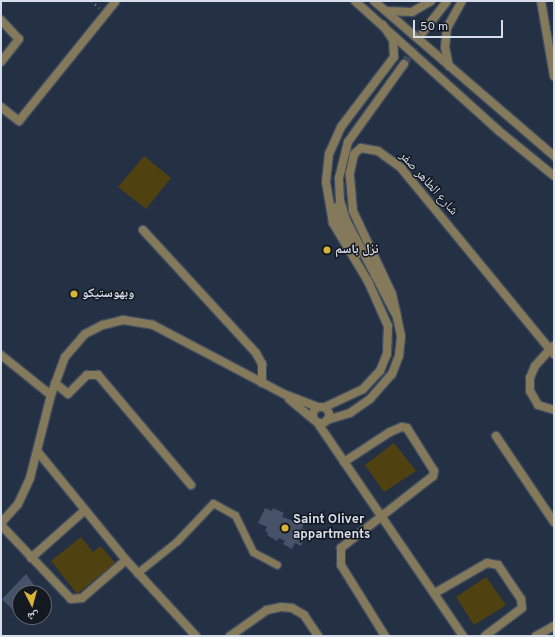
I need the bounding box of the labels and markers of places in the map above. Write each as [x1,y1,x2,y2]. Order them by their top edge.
place label: نزل باسم [335,242,379,258]
marker: نزل باسم [322,245,332,255]
place label: وبهوستيكو [82,286,134,302]
marker: وبهوستيكو [69,289,79,299]
place label: Saint Oliver appartments [293,513,370,544]
marker: Saint Oliver appartments [280,523,290,533]

